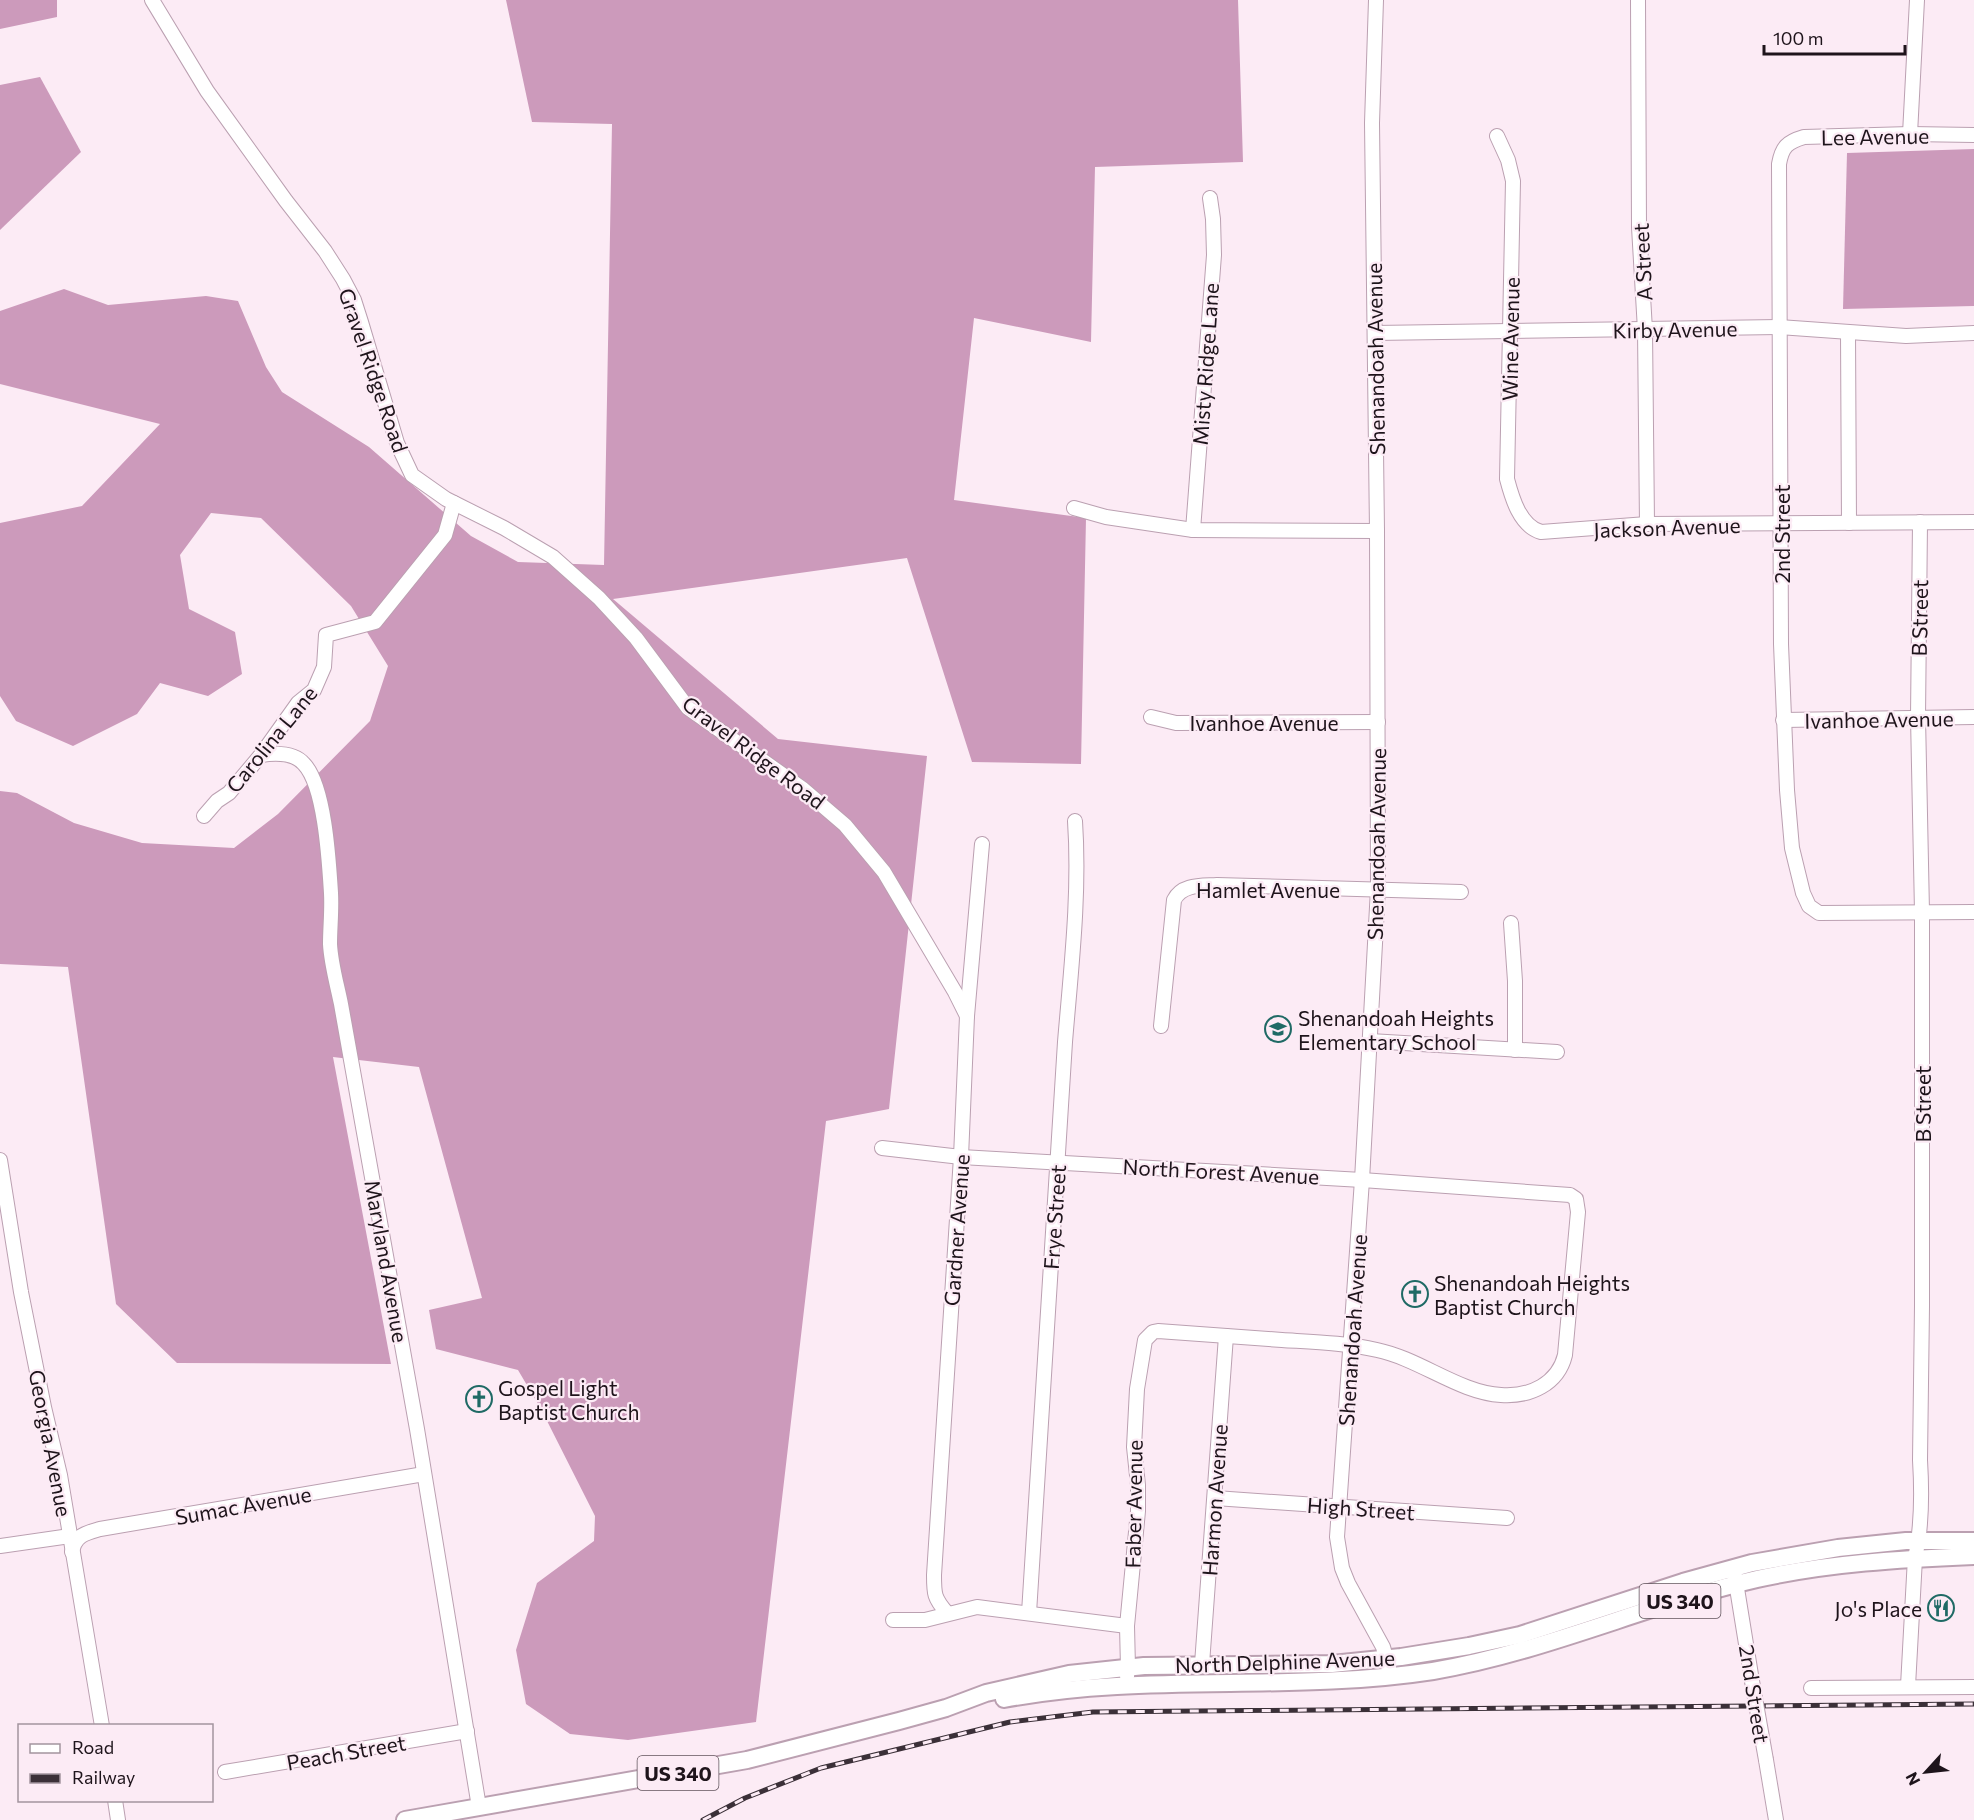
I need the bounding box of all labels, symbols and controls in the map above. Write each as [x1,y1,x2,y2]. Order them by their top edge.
scale bar [1764,18,1905,56]
text: 100 m [1773,27,1823,49]
street label: Lee Avenue [1821,123,1929,149]
street label: A Street [1627,222,1657,302]
street label: Shenandoah Avenue [1361,263,1389,455]
street label: Wine Avenue [1496,277,1524,401]
street label: Misty Ridge Lane [1187,282,1223,446]
street label: Gravel Ridge Road [334,285,414,455]
street label: Kirby Avenue [1612,315,1738,343]
street label: 2nd Street [1769,484,1794,584]
street label: Jackson Avenue [1593,512,1741,542]
street label: B Street [1906,579,1932,657]
street label: Carolina Lane [220,681,322,797]
street label: Gravel Ridge Road [678,690,830,814]
street label: Ivanhoe Avenue [1804,705,1954,733]
street label: Ivanhoe Avenue [1189,710,1339,735]
street label: Shenandoah Avenue [1362,748,1390,940]
street label: Hamlet Avenue [1196,877,1340,902]
place label: Shenandoah Heights Elementary School [1298,1005,1494,1054]
school or university icon: Shenandoah Heights Elementary School [1263,1014,1293,1044]
street label: B Street [1910,1066,1935,1142]
street label: Gardner Avenue [938,1153,974,1307]
street label: North Forest Avenue [1122,1153,1320,1189]
street label: Frye Street [1038,1164,1070,1270]
street label: Maryland Avenue [360,1178,414,1344]
street label: Shenandoah Avenue [1333,1233,1371,1427]
place label: Shenandoah Heights Baptist Church [1434,1270,1630,1319]
church icon: Shenandoah Heights Baptist Church [1400,1279,1430,1309]
street label: Georgia Avenue [24,1367,78,1519]
place label: Gospel Light Baptist Church [498,1375,640,1424]
church icon: Gospel Light Baptist Church [464,1384,494,1414]
street label: Harmon Avenue [1196,1423,1232,1577]
street label: Faber Avenue [1119,1440,1147,1568]
street label: Sumac Avenue [173,1481,313,1529]
street label: High Street [1306,1492,1416,1524]
road number: US 340 [1640,1584,1720,1618]
restaurant icon: Jo's Place [1926,1593,1956,1623]
place label: Jo's Place [1835,1596,1922,1621]
street label: 2nd Street [1735,1643,1775,1745]
street label: North Delphine Avenue [1174,1645,1396,1677]
legend [18,1724,213,1802]
street label: Peach Street [284,1729,408,1775]
text: Road [72,1736,114,1758]
north arrow [1896,1742,1956,1802]
road number: US 340 [638,1756,718,1790]
text: Railway [72,1766,135,1788]
text: N [1901,1769,1923,1789]

